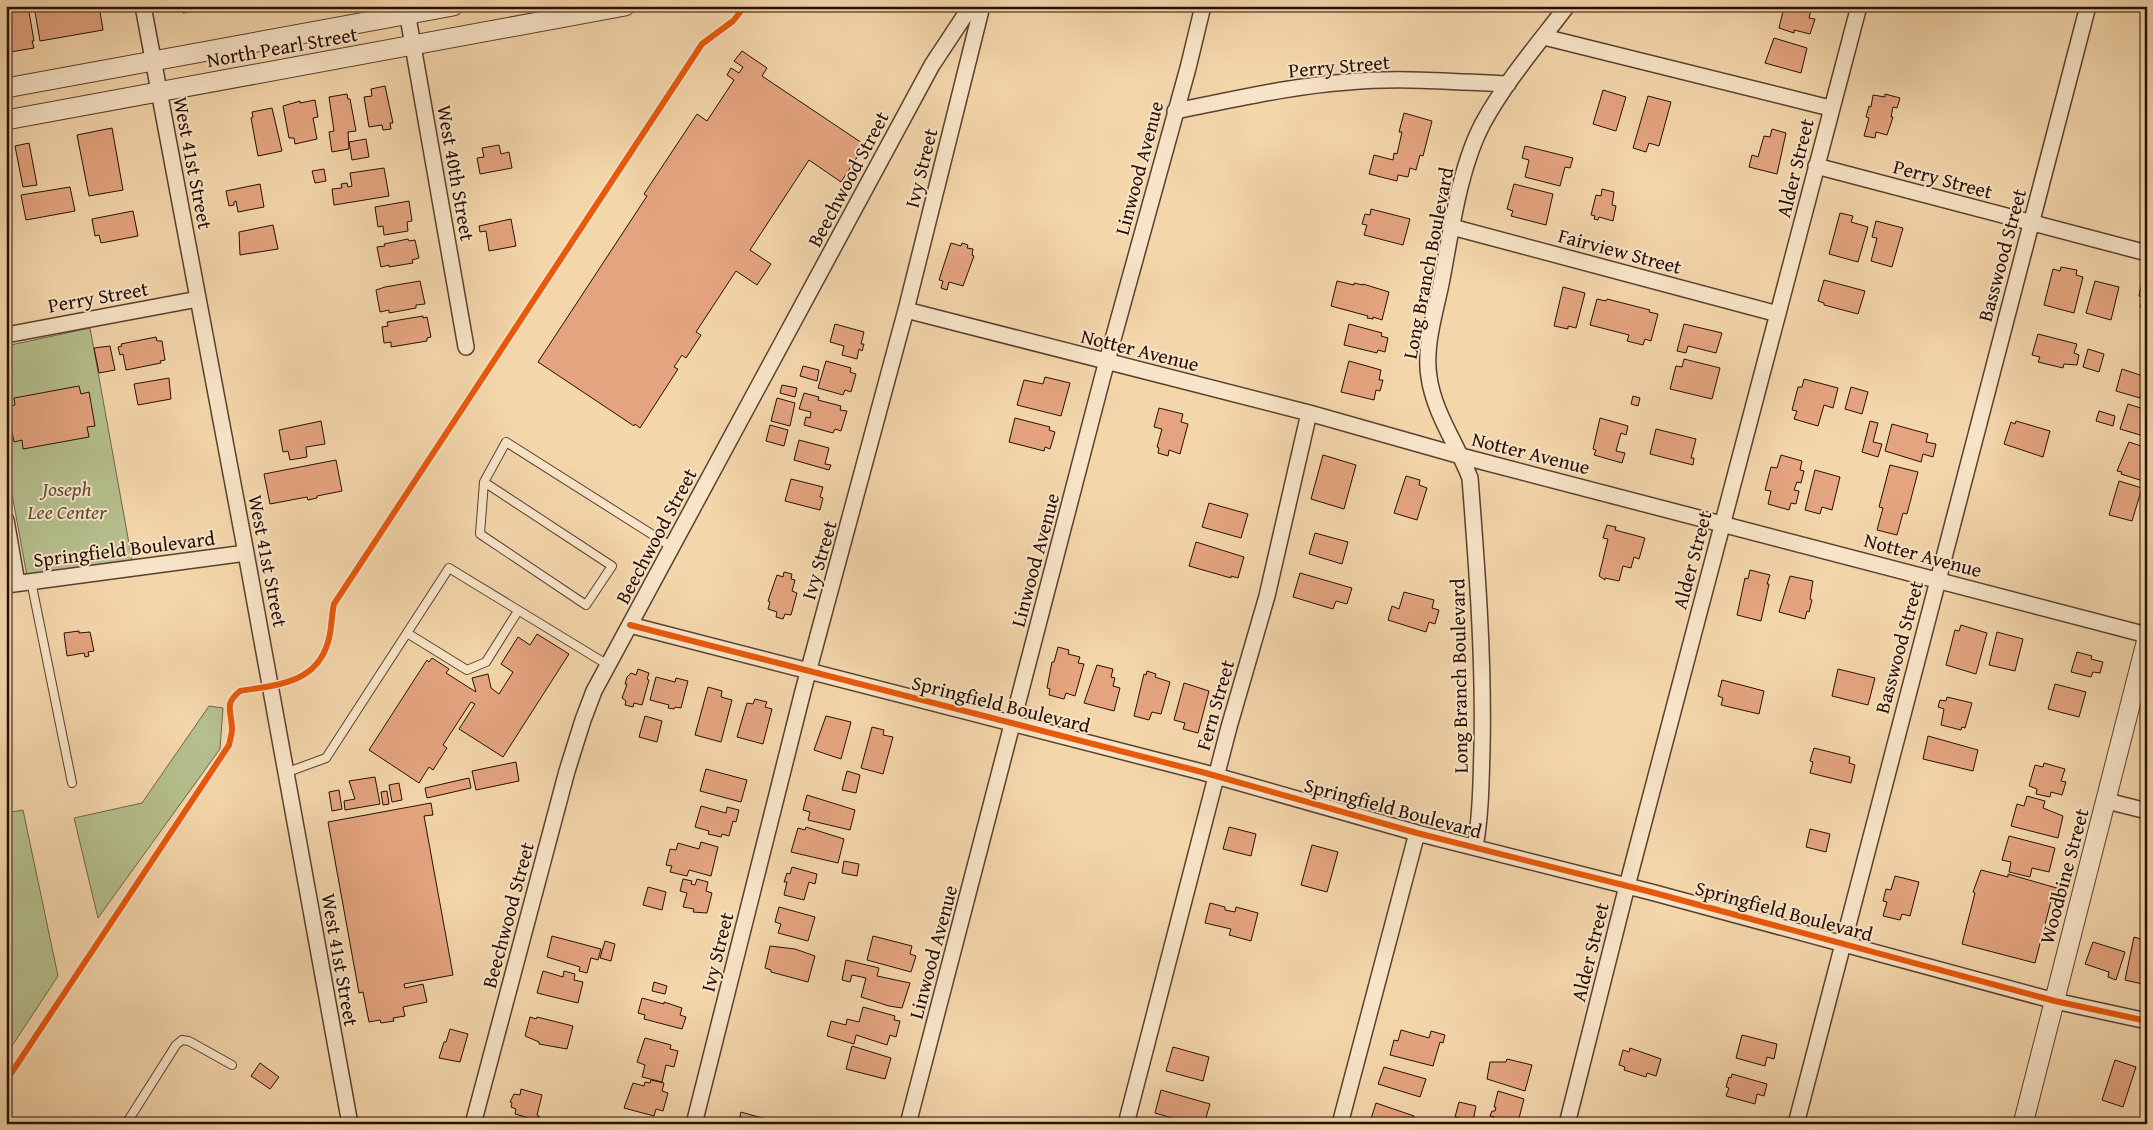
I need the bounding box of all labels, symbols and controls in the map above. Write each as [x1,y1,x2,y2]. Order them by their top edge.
street label: North Pearl Street [204,19,360,74]
street label: Perry Street [1287,47,1391,84]
street label: West 41st Street [166,94,221,232]
street label: Linwood Avenue [1107,98,1170,238]
street label: West 40th Street [430,103,483,243]
street label: Beechwood Street [800,106,896,252]
street label: Alder Street [1768,115,1821,220]
street label: Ivy Street [897,125,944,211]
street label: Perry Street [1890,151,1996,206]
street label: Long Branch Boulevard [1395,164,1460,361]
street label: Basswood Street [1970,185,2033,325]
street label: Fairview Street [1555,220,1685,281]
street label: Perry Street [45,273,150,320]
street label: Notter Avenue [1078,321,1202,378]
street label: Notter Avenue [1469,424,1593,481]
street label: Beechwood Street [608,463,704,609]
park label: Joseph Lee Center [26,474,107,526]
street label: Linwood Avenue [1003,490,1066,630]
street label: West 41st Street [241,492,296,630]
street label: Alder Street [1664,507,1719,612]
street label: Ivy Street [793,517,844,603]
street label: Springfield Boulevard [31,523,217,574]
street label: Notter Avenue [1861,525,1985,584]
street label: Basswood Street [1867,577,1930,717]
street label: Long Branch Boulevard [1442,578,1475,774]
street label: Fern Street [1188,656,1241,753]
street label: Springfield Boulevard [909,667,1094,740]
street label: Springfield Boulevard [1301,770,1485,845]
street label: Woodbine Street [2032,805,2095,947]
street label: Beechwood Street [474,839,541,991]
street label: Springfield Boulevard [1692,873,1876,948]
street label: Linwood Avenue [901,882,964,1022]
street label: West 41st Street [315,891,366,1029]
street label: Alder Street [1563,899,1616,1004]
street label: Ivy Street [693,909,740,995]

